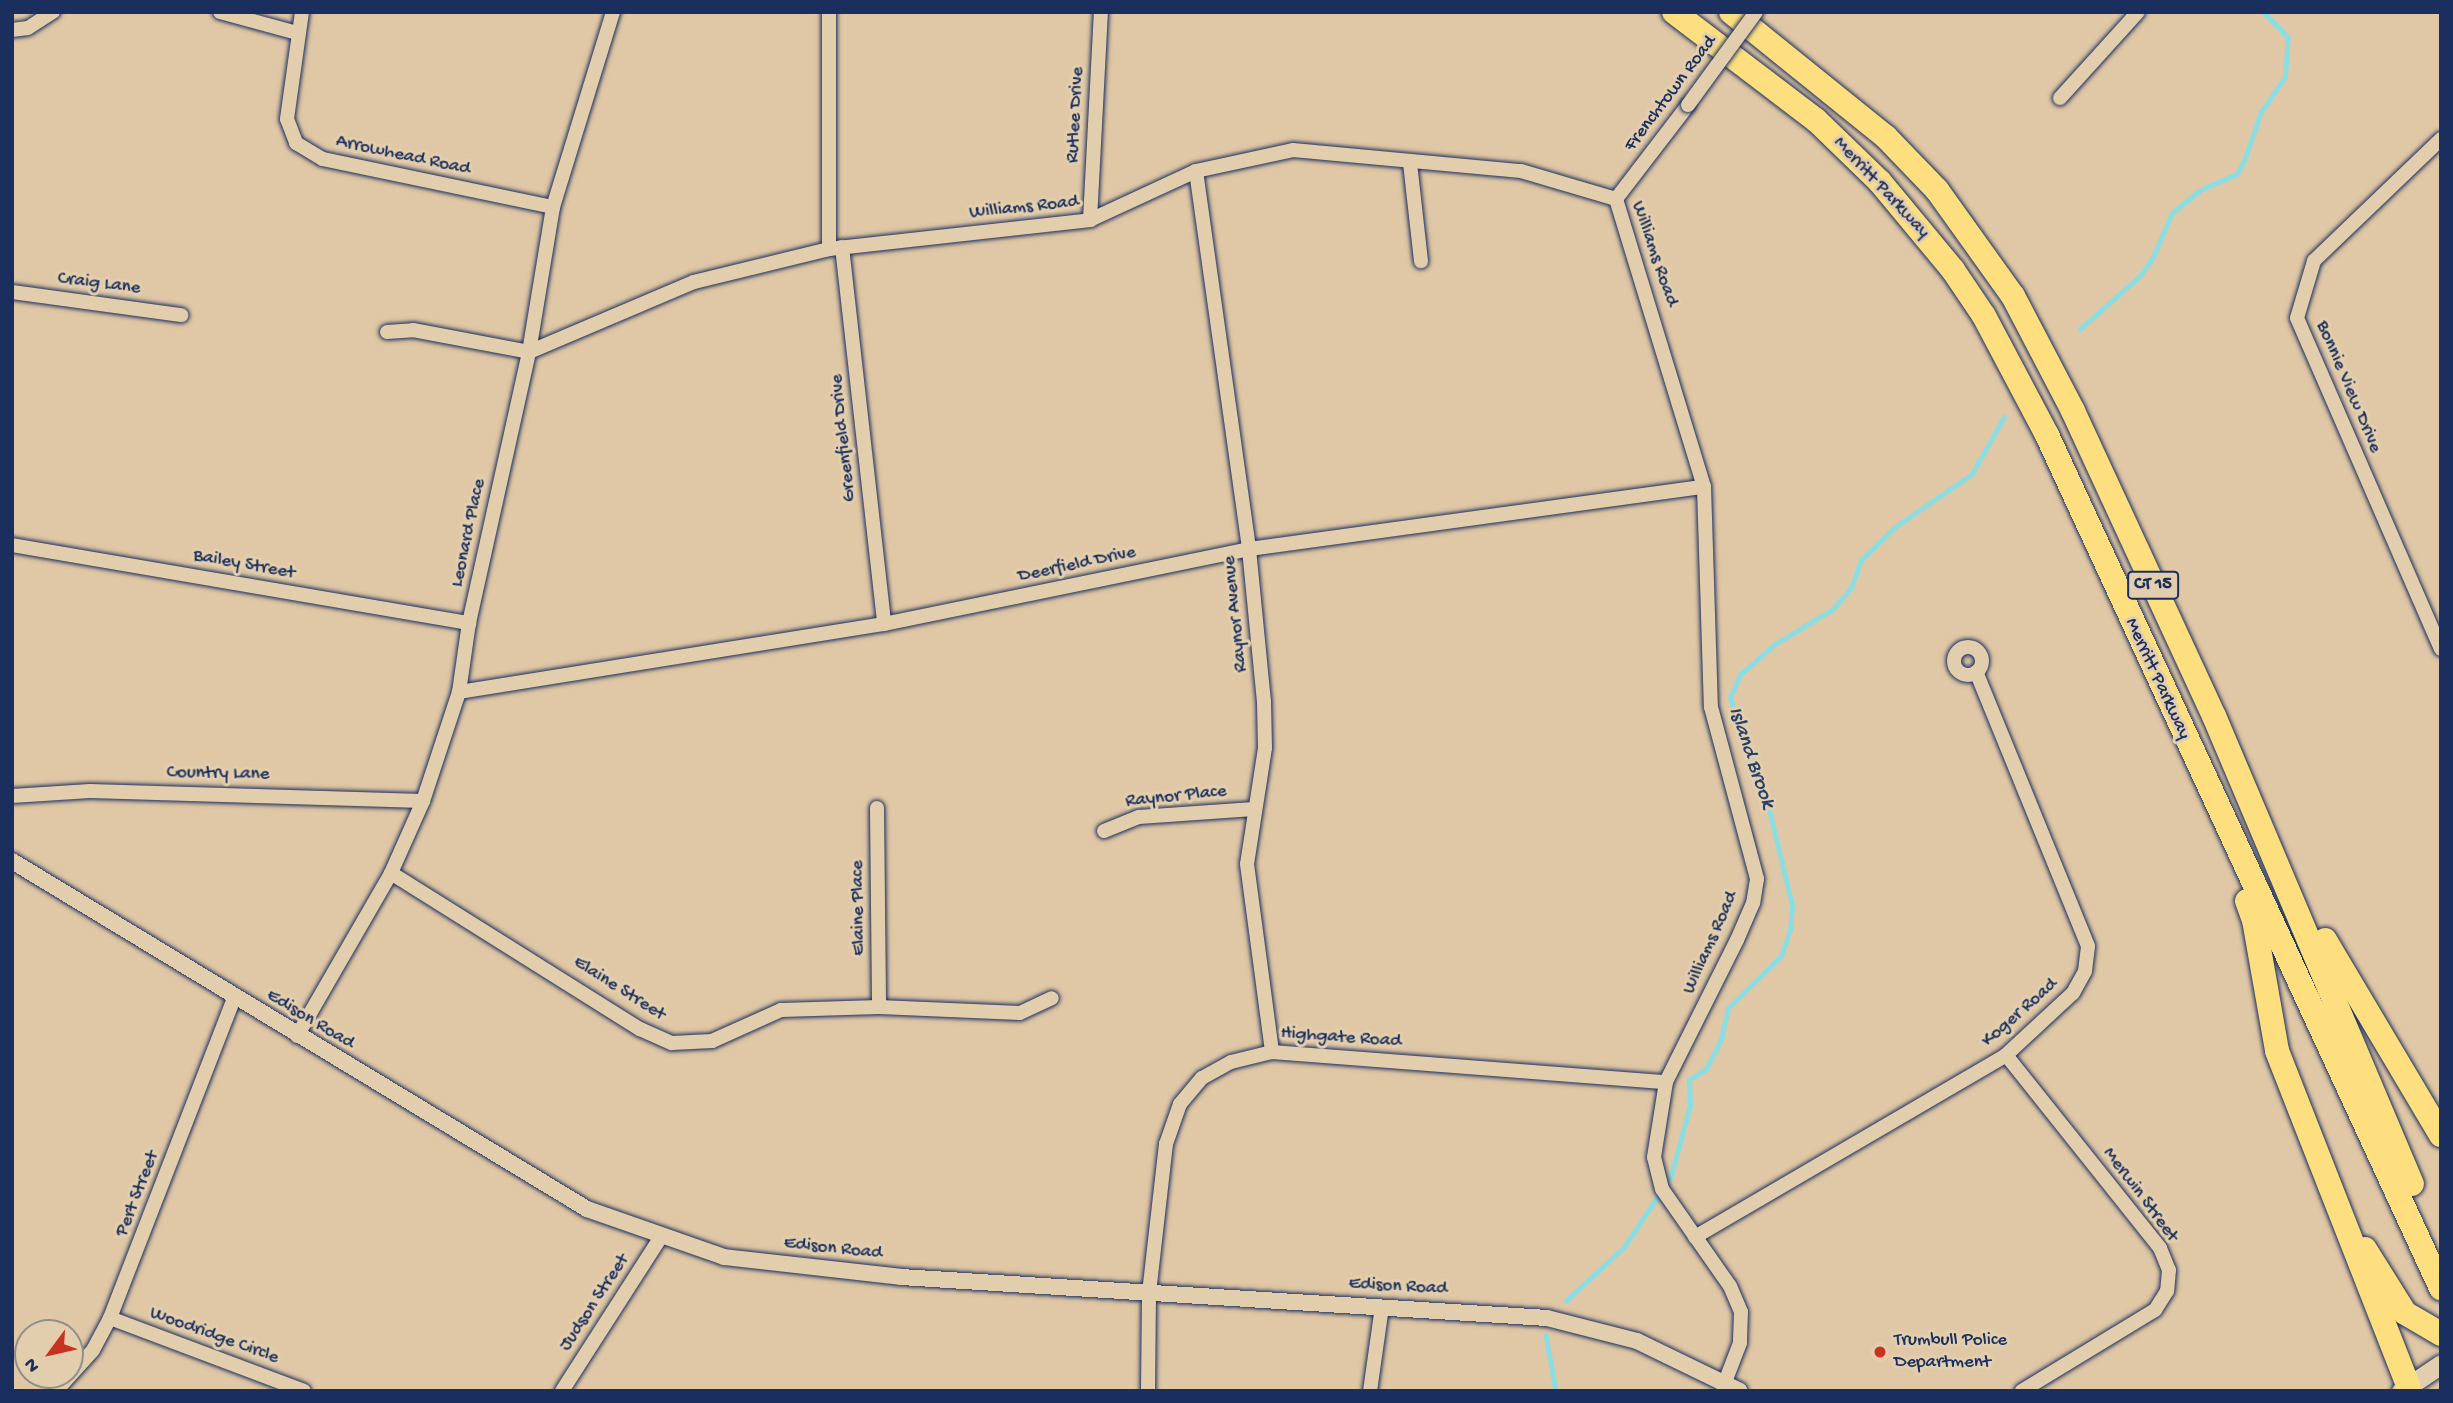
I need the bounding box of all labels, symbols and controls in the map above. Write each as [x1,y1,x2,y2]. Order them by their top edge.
street label: Frenchtown Road [1620,32,1722,156]
street label: Rutlee Drive [1062,66,1090,164]
street label: Arrowhead Road [334,131,472,181]
street label: Merritt Parkway [1828,132,1934,244]
street label: Williams Road [968,191,1080,225]
street label: Williams Road [1625,198,1683,310]
street label: Craig Lane [56,268,142,300]
street label: Bonnie View Drive [2310,318,2386,456]
street label: Greenfield Drive [826,373,862,503]
street label: Leonard Place [446,477,492,589]
street label: Deerfield Drive [1016,541,1138,589]
street label: Bailey Street [191,545,297,585]
street label: Raynor Avenue [1219,555,1253,673]
road number: CT 15 [2127,570,2179,600]
street label: Merritt Parkway [2119,615,2195,743]
water label: Island Brook [1721,704,1779,812]
street label: Country Lane [166,762,270,786]
street label: Raynor Place [1124,780,1228,814]
street label: Elaine Place [847,860,871,956]
street label: Williams Road [1678,888,1744,998]
street label: Elaine Street [569,952,669,1026]
street label: Koger Road [1977,974,2063,1052]
street label: Edison Road [262,985,358,1055]
street label: Highgate Road [1280,1022,1402,1054]
street label: Merwin Street [2097,1143,2183,1247]
street label: Pert Street [111,1148,165,1240]
street label: Edison Road [783,1232,883,1266]
street label: Judson Street [555,1250,635,1356]
street label: Edison Road [1348,1273,1448,1301]
street label: Woodridge Circle [146,1302,282,1370]
north arrow [14,1319,84,1389]
place label: Trumbull Police Department [1894,1330,2007,1374]
marker: Trumbull Police Department [1872,1344,1888,1360]
text: N [20,1353,46,1376]

